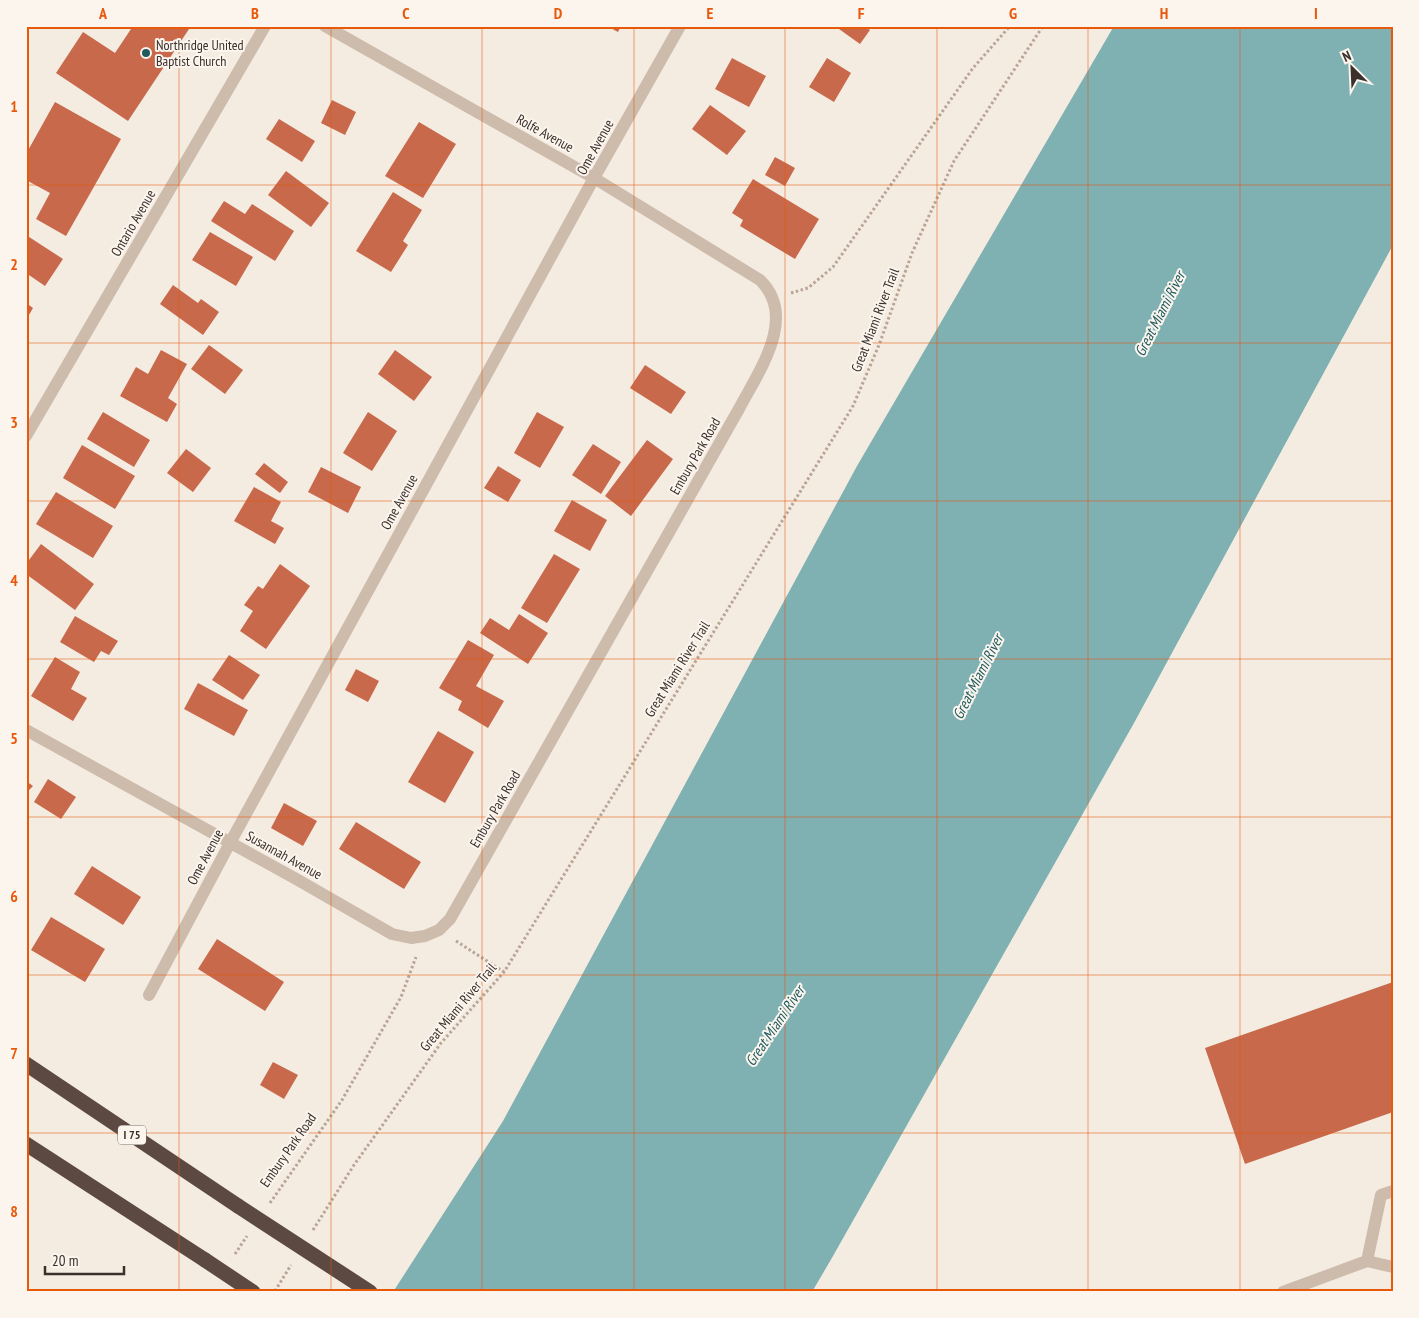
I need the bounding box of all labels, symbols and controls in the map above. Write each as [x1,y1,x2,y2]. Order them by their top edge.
text: A [98,3,108,23]
text: B [251,3,259,23]
text: C [402,3,410,23]
text: D [554,3,563,23]
text: E [707,3,714,23]
text: F [858,3,865,23]
text: G [1009,3,1017,23]
text: H [1160,3,1168,23]
text: I [1314,3,1318,23]
place label: Northridge United Baptist Church [156,36,244,70]
north arrow [1326,42,1376,92]
text: N [1340,46,1354,66]
marker: Northridge United Baptist Church [140,47,152,59]
text: 1 [10,96,18,116]
street label: Rolfe Avenue [513,110,577,156]
street label: Ome Avenue [572,116,618,178]
street label: Ontario Avenue [107,186,159,260]
text: 2 [10,254,18,274]
street label: Great Miami River Trail [847,265,903,374]
water label: Great Miami River [1130,267,1190,359]
text: 3 [10,412,18,432]
street label: Embury Park Road [666,414,724,498]
street label: Ome Avenue [376,471,422,533]
text: 4 [10,570,18,590]
street label: Great Miami River Trail [640,617,714,720]
water label: Great Miami River [948,630,1008,722]
text: 5 [10,728,18,748]
street label: Embury Park Road [466,767,524,851]
street label: Ome Avenue [183,826,227,888]
street label: Susannah Avenue [243,827,325,883]
text: 6 [10,886,18,906]
street label: Great Miami River Trail [416,959,501,1055]
water label: Great Miami River [741,980,809,1069]
text: 7 [10,1043,18,1063]
street label: Embury Park Road [256,1110,320,1190]
road number: I 75 [118,1126,146,1144]
text: 8 [10,1201,18,1221]
scale bar [45,1243,124,1275]
text: 20 m [52,1251,78,1270]

